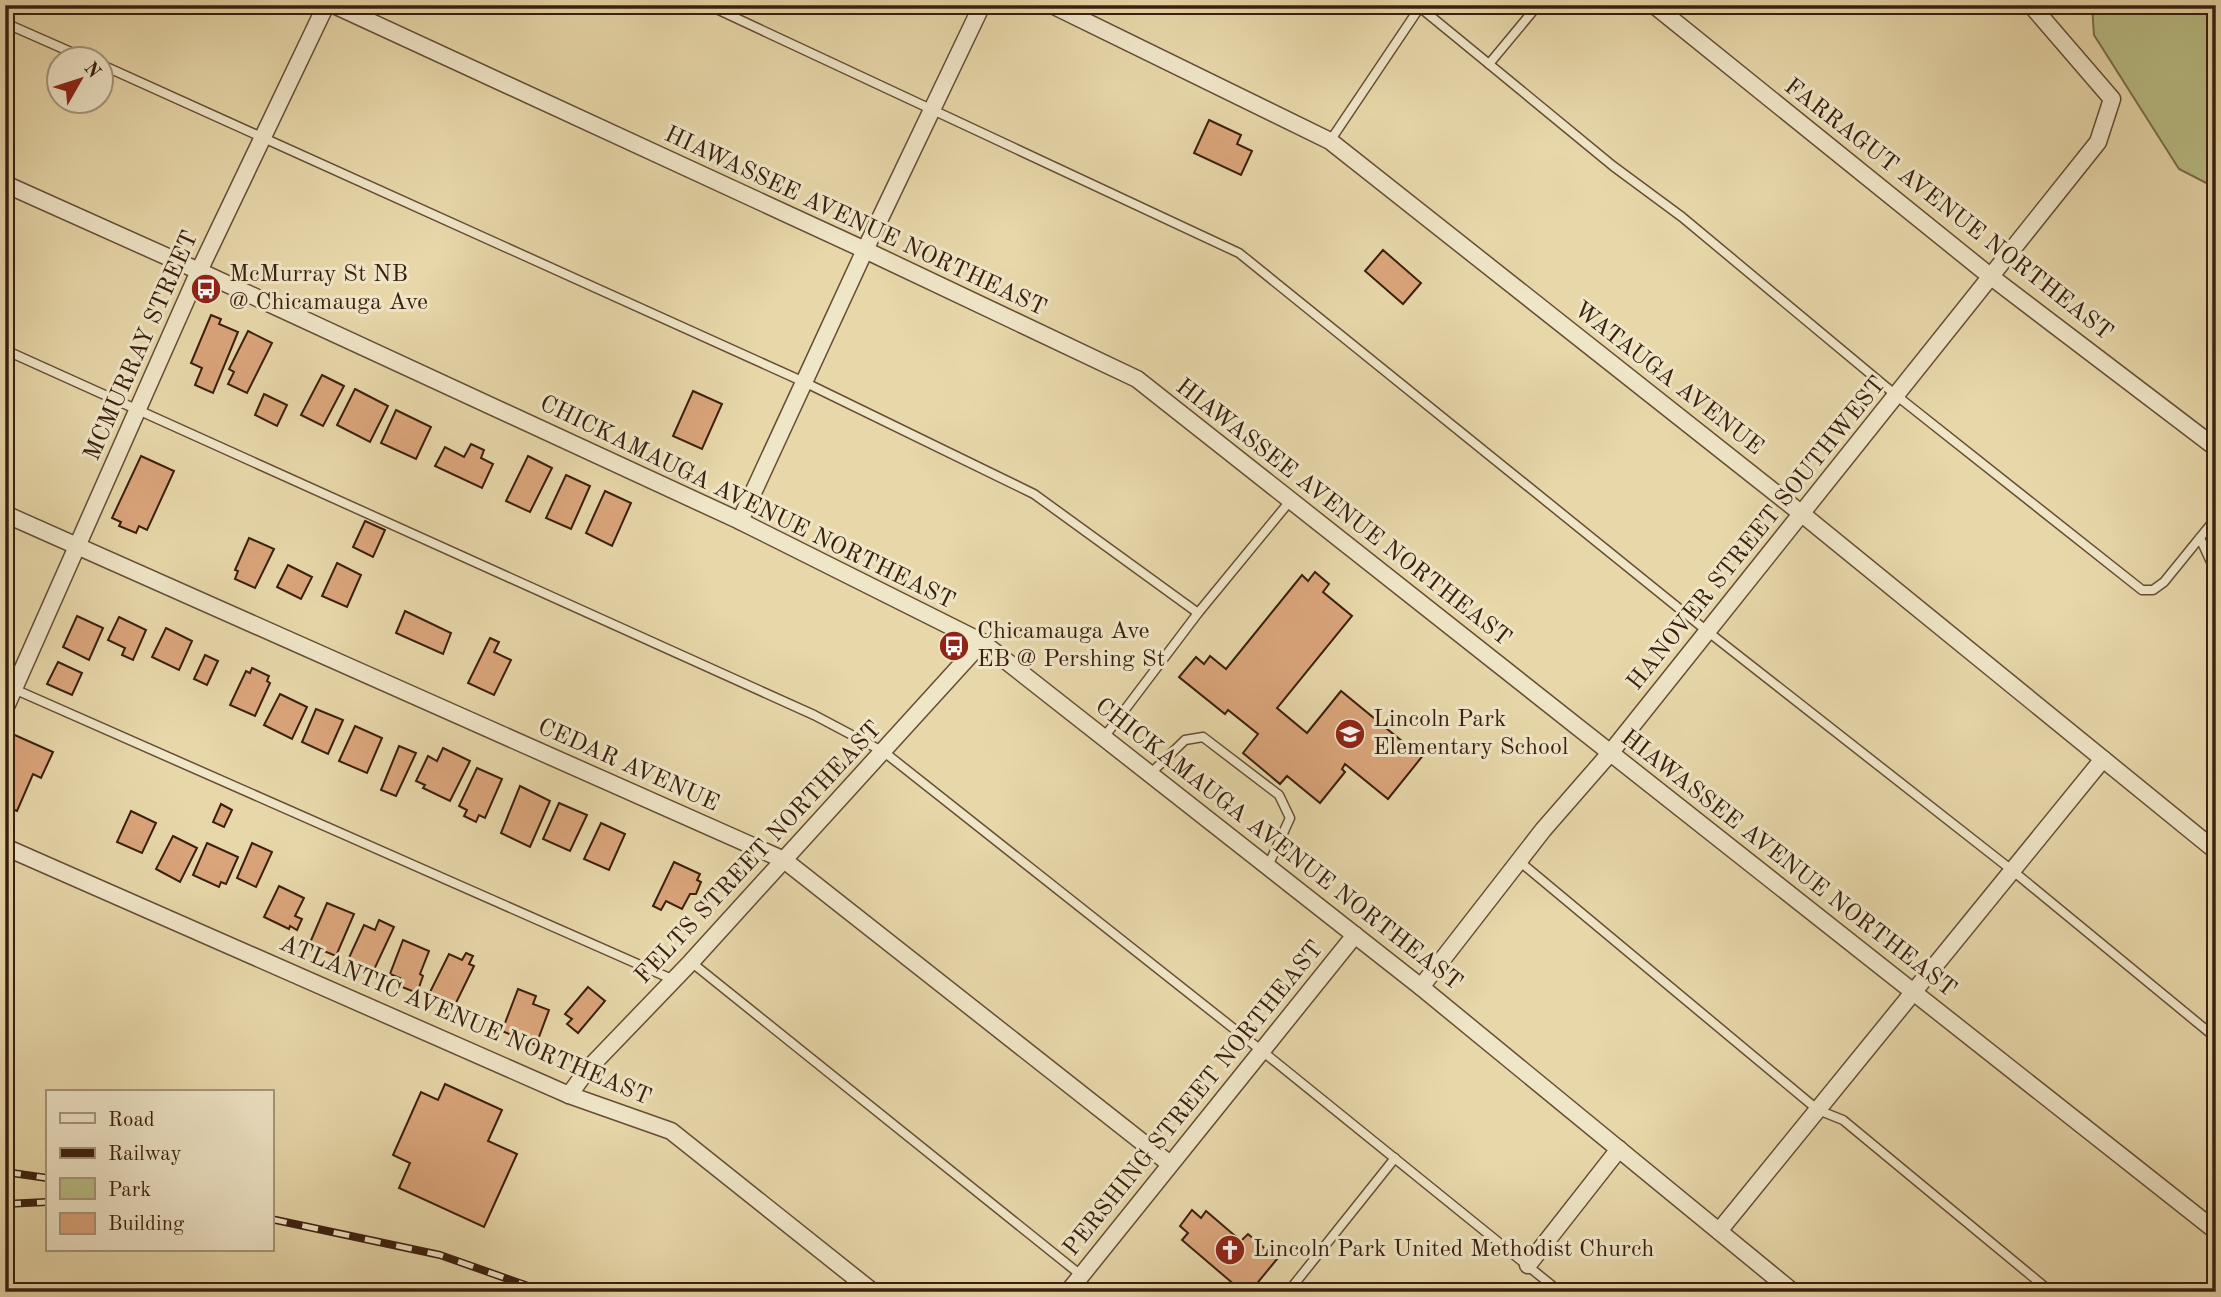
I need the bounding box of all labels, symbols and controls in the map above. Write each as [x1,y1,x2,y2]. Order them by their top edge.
north arrow [46,46,116,116]
text: N [79,59,104,83]
street label: FARRAGUT AVENUE NORTHEAST [1779,75,2117,345]
street label: HIAWASSEE AVENUE NORTHEAST [660,123,1050,321]
street label: MCMURRAY STREET [81,228,203,464]
place label: McMurray St NB @ Chicamauga Ave [229,263,428,315]
bus stop icon: McMurray St NB @ Chicamauga Ave [189,272,223,306]
street label: WATAUGA AVENUE [1569,298,1767,460]
street label: HANOVER STREET SOUTHWEST [1623,373,1891,695]
street label: HIAWASSEE AVENUE NORTHEAST [1171,375,1515,651]
street label: CHICKAMAUGA AVENUE NORTHEAST [536,392,958,614]
place label: Chicamauga Ave EB @ Pershing St [977,620,1165,672]
bus stop icon: Chicamauga Ave EB @ Pershing St [937,629,971,663]
street label: CHICKAMAUGA AVENUE NORTHEAST [1090,694,1466,996]
place label: Lincoln Park Elementary School [1373,708,1568,760]
street label: CEDAR AVENUE [534,715,722,817]
street label: FELTS STREET NORTHEAST [631,717,887,989]
school or university icon: Lincoln Park Elementary School [1333,717,1367,751]
street label: HIAWASSEE AVENUE NORTHEAST [1616,726,1960,1002]
street label: ATLANTIC AVENUE NORTHEAST [276,932,654,1110]
street label: PERSHING STREET NORTHEAST [1060,937,1328,1261]
legend [46,1090,273,1252]
text: Road [108,1110,155,1131]
text: Railway [108,1144,182,1165]
text: Park [108,1180,151,1201]
text: Building [108,1214,185,1235]
church icon: Lincoln Park United Methodist Church [1213,1233,1247,1267]
place label: Lincoln Park United Methodist Church [1253,1238,1654,1262]

